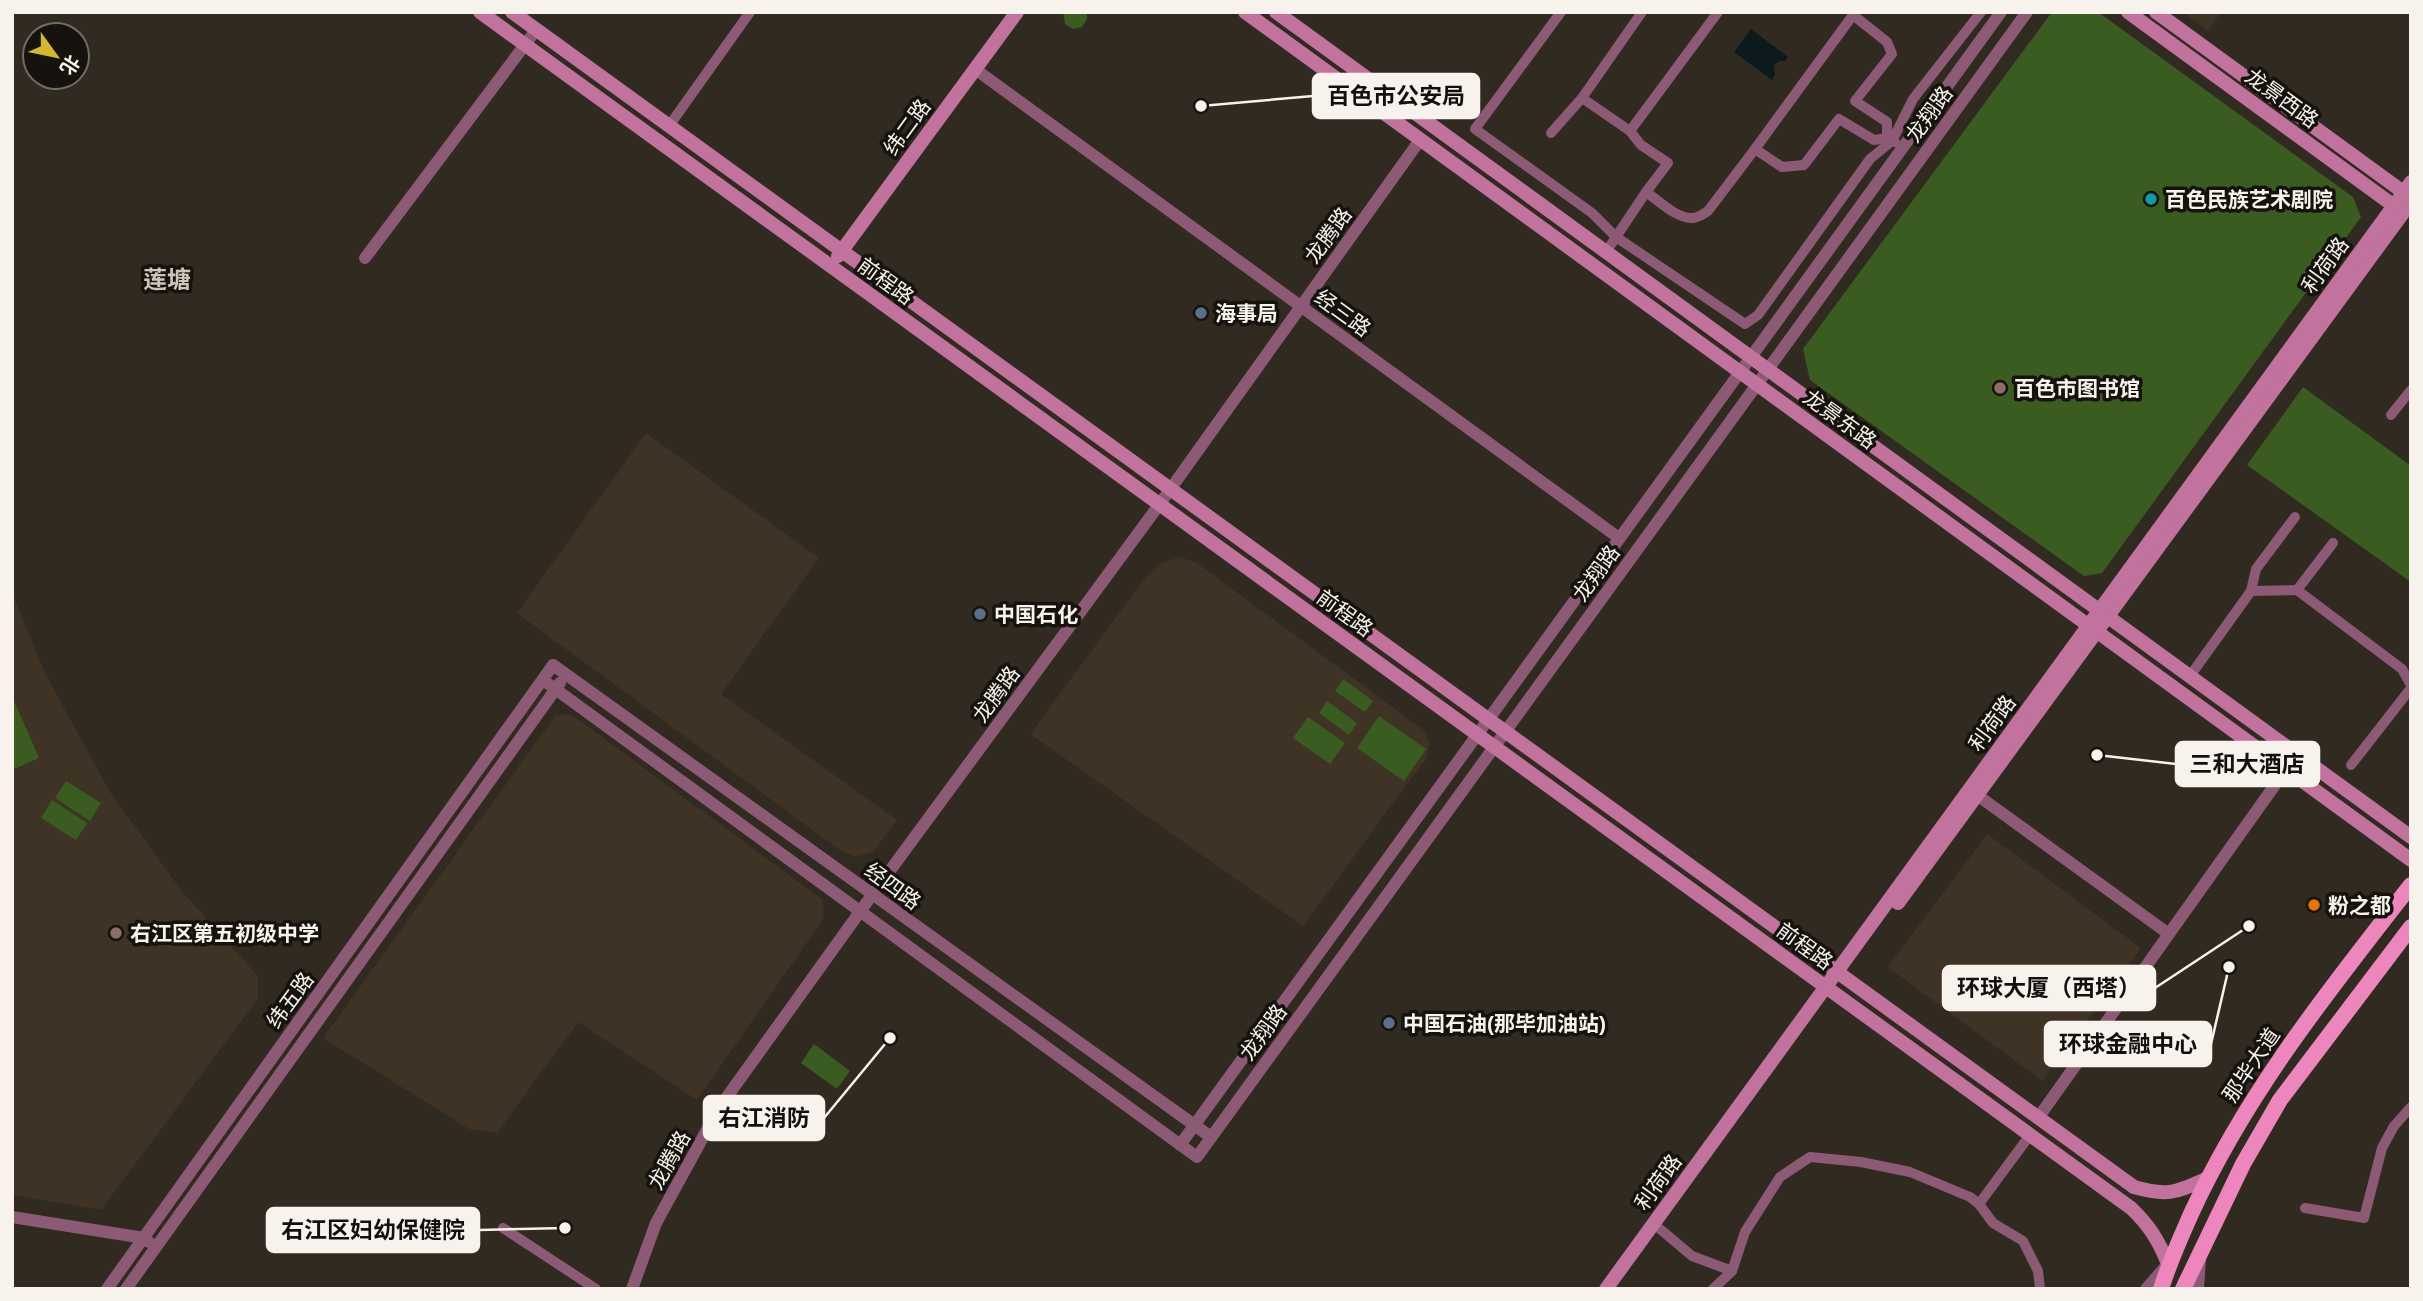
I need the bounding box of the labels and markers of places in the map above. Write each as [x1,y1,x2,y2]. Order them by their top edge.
callout: 百色市公安局 [1313,74,1479,118]
place label: 百色民族艺术剧院 [2165,188,2333,211]
marker: 百色民族艺术剧院 [2143,191,2159,207]
place label: 海事局 [1215,302,1278,325]
marker: 海事局 [1193,305,1209,321]
place label: 百色市图书馆 [2014,377,2140,400]
marker: 百色市图书馆 [1992,380,2008,396]
place label: 中国石化 [994,603,1078,626]
marker: 中国石化 [972,606,988,622]
callout: 三和大酒店 [2176,742,2319,786]
place label: 粉之都 [2328,894,2391,917]
marker: 粉之都 [2306,897,2322,913]
place label: 右江区第五初级中学 [130,922,319,945]
marker: 右江区第五初级中学 [108,925,124,941]
callout: 环球大厦（西塔） [1943,966,2155,1010]
place label: 中国石油(那毕加油站) [1403,1012,1606,1035]
marker: 中国石油(那毕加油站) [1381,1015,1397,1031]
callout: 环球金融中心 [2045,1022,2211,1066]
callout: 右江消防 [704,1096,824,1140]
callout: 右江区妇幼保健院 [267,1208,479,1252]

